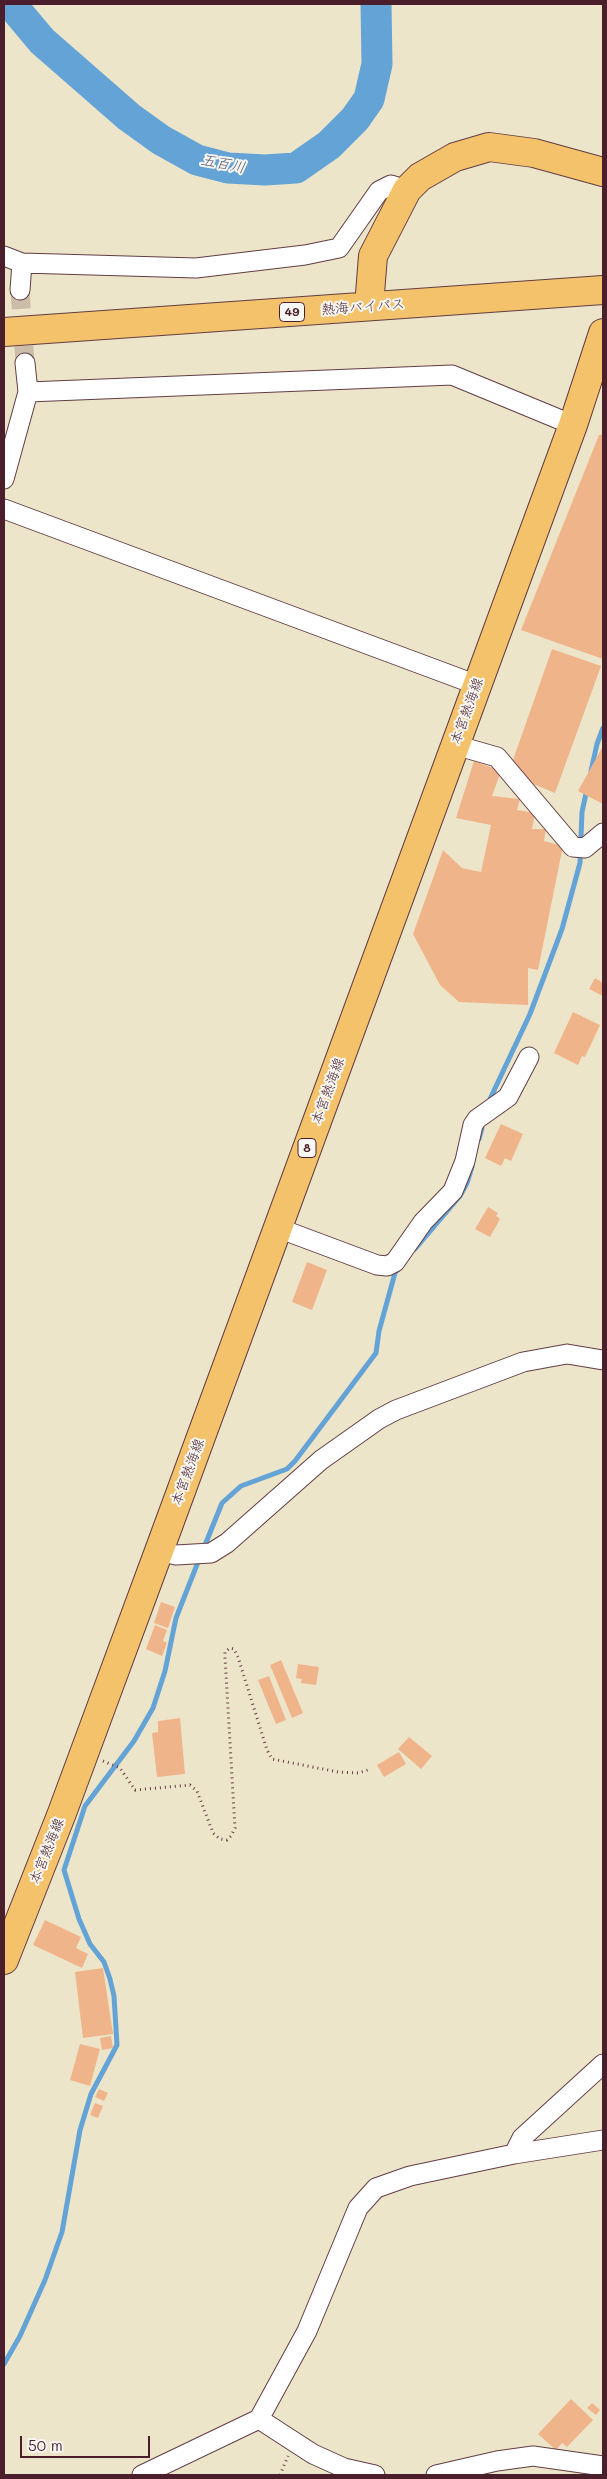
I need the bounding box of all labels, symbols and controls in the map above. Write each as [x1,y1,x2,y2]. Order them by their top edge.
water label: 五百川 [199,151,247,177]
street label: 熱海バイパス [321,296,405,318]
road number: 49 [280,302,304,322]
street label: 本宮熱海線 [447,675,487,747]
street label: 本宮熱海線 [308,1055,348,1127]
road number: 8 [298,1138,316,1158]
street label: 本宮熱海線 [168,1436,208,1508]
street label: 本宮熱海線 [26,1815,68,1887]
scale bar [22,2426,152,2458]
text: 50 m [28,2435,63,2455]

